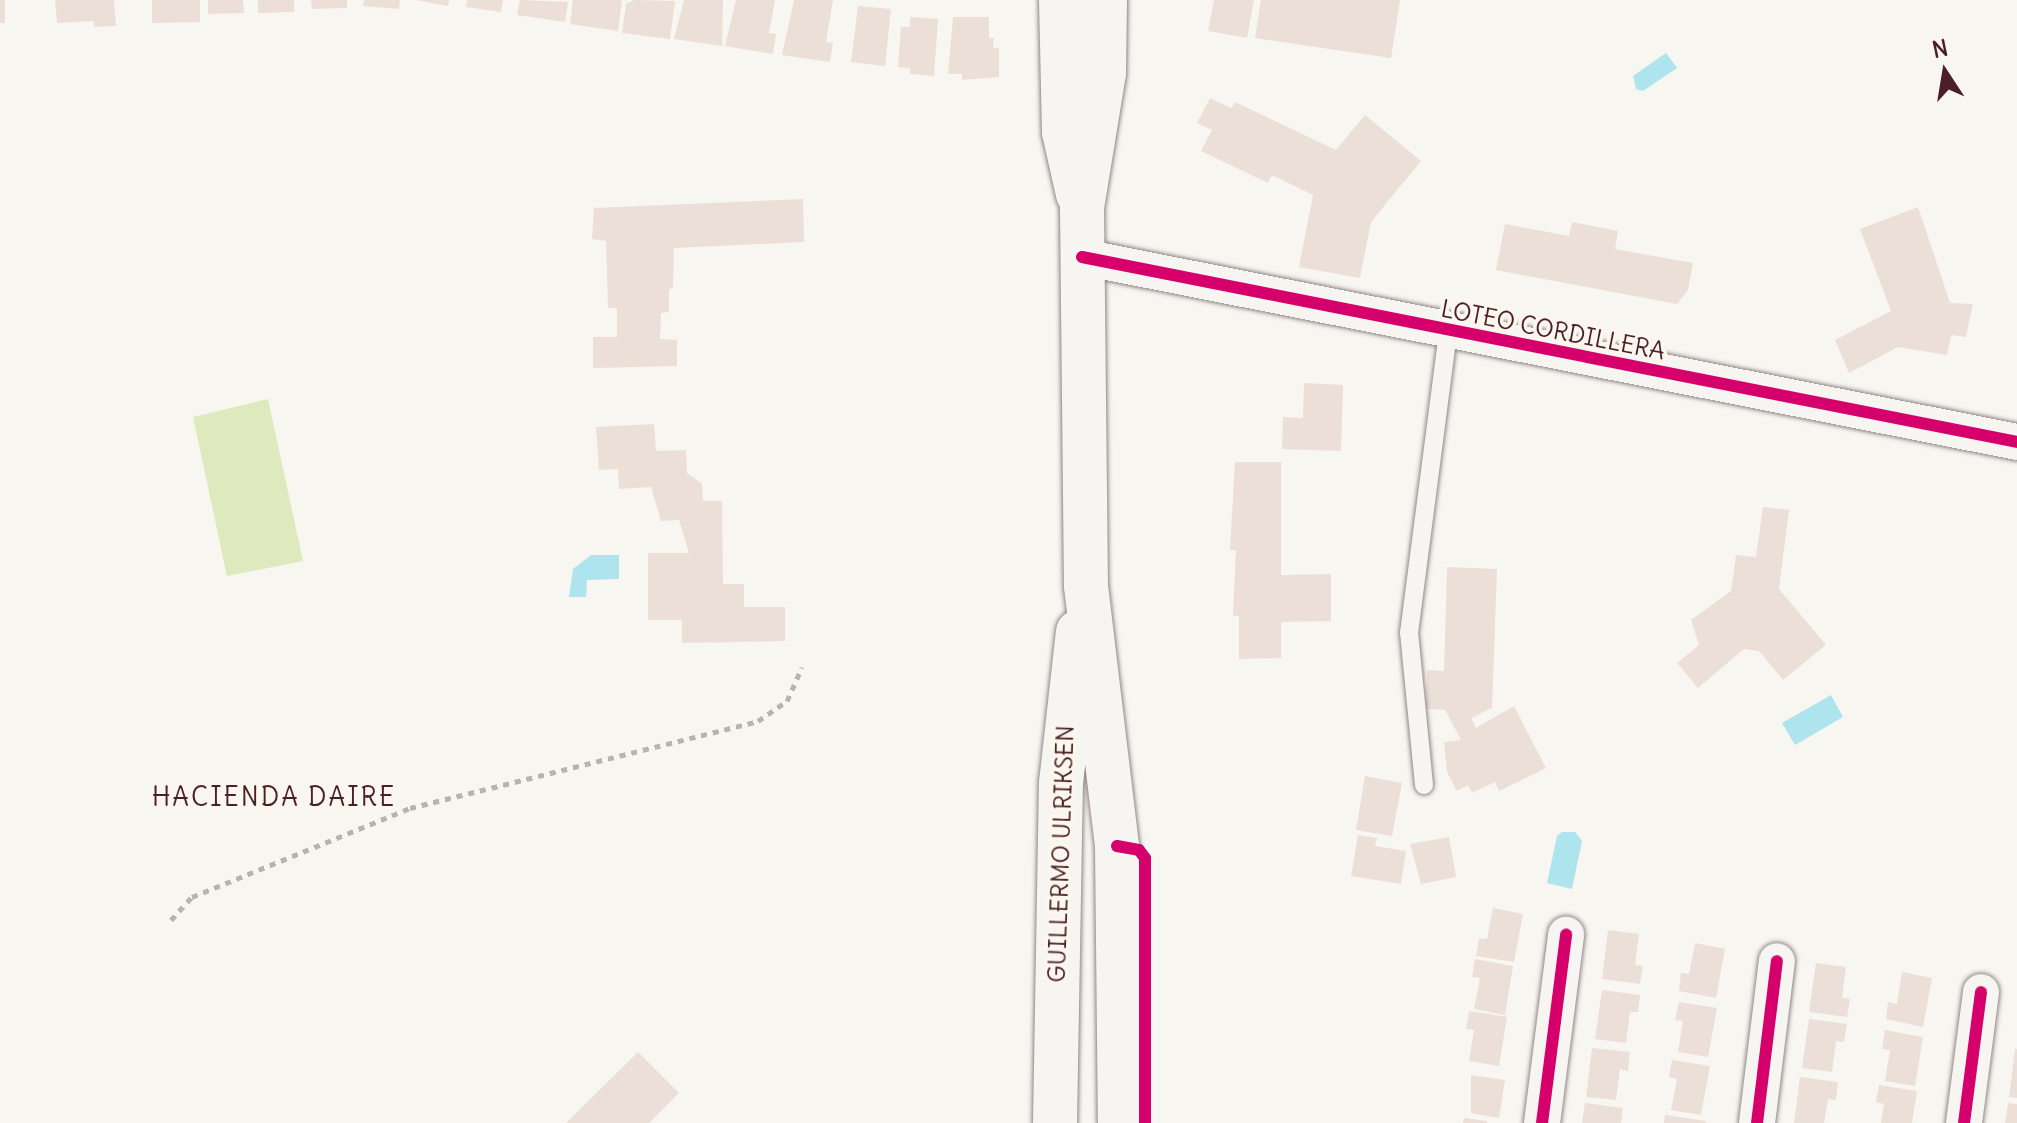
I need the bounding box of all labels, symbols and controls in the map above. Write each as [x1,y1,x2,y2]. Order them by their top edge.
north arrow [1905,32,1985,112]
text: N [1930,33,1950,64]
street label: LOTEO CORDILLERA [1439,294,1667,366]
street label: GUILLERMO ULRIKSEN [1042,725,1080,983]
district label: HACIENDA DAIRE [152,781,396,813]

